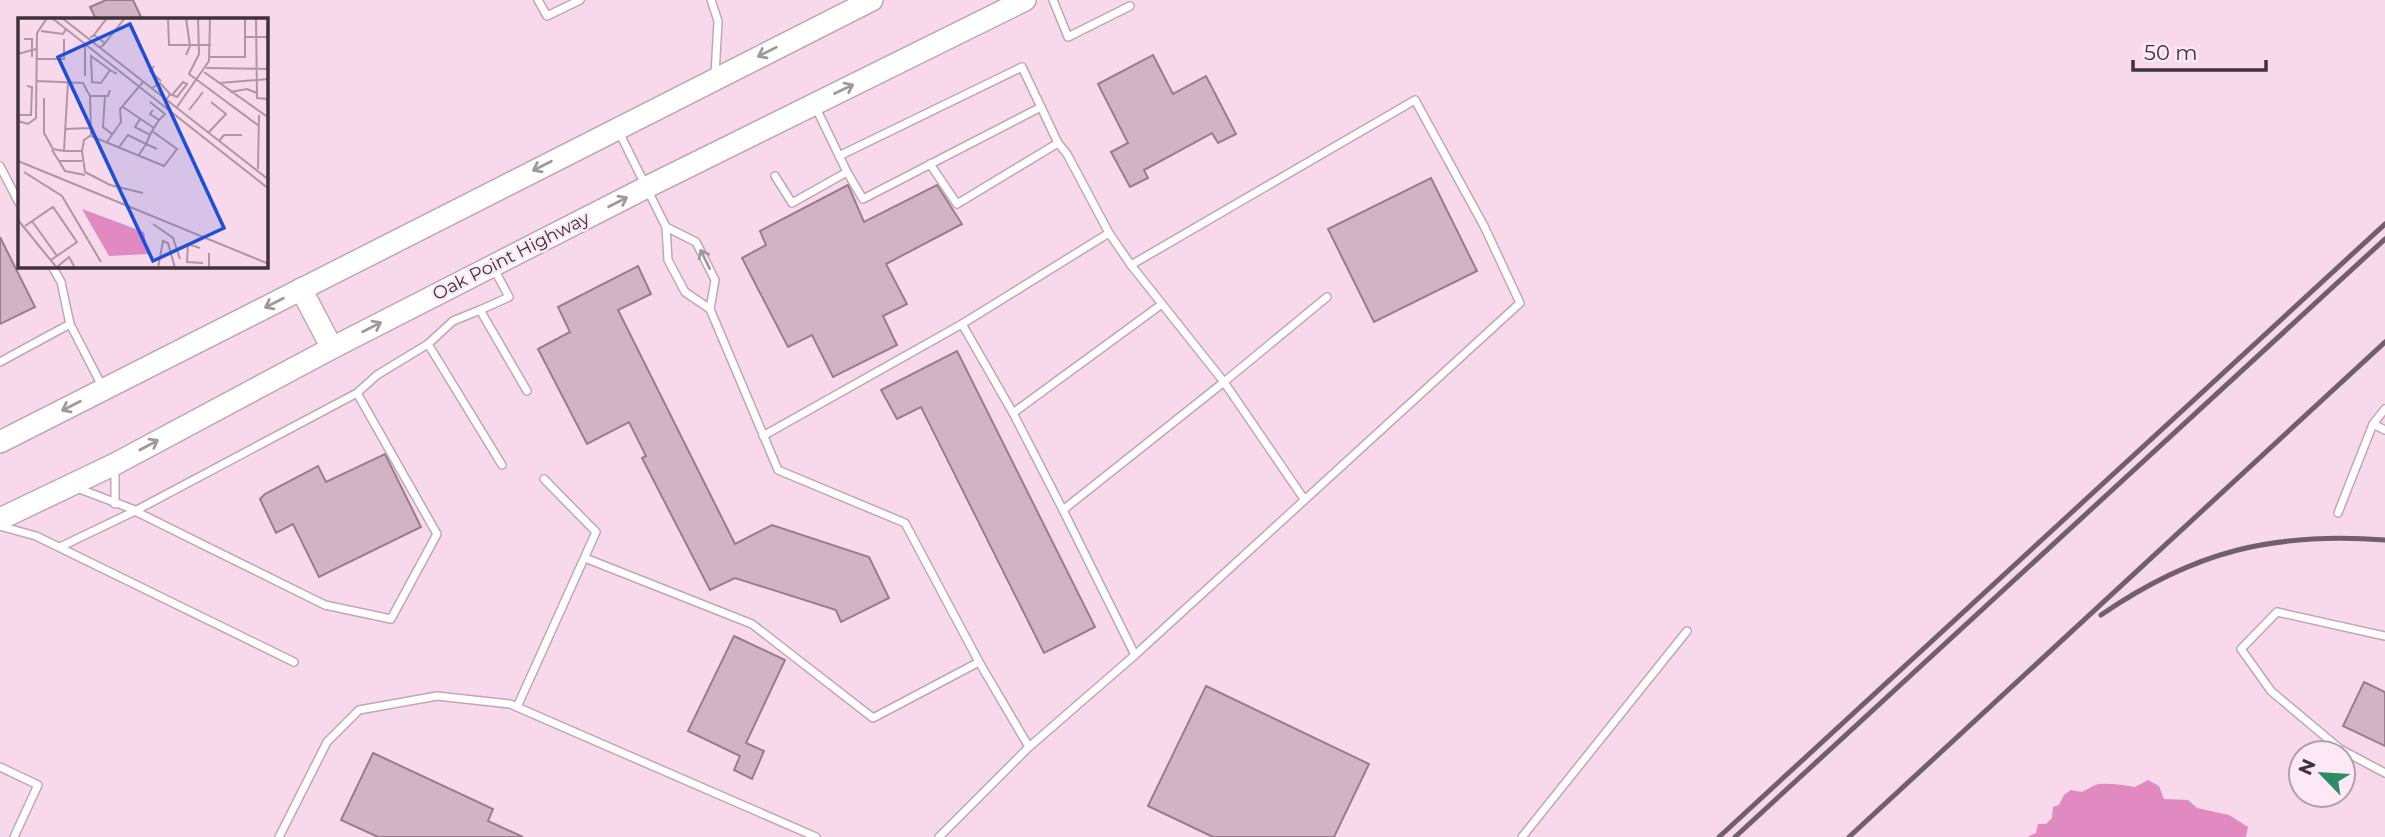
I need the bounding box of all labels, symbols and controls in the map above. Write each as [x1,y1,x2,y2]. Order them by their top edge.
inset map [18,18,268,268]
scale bar [2133,28,2266,72]
text: 50 m [2144,40,2198,65]
one-way arrow [757,46,778,60]
one-way arrow [833,82,854,96]
one-way arrow [532,160,553,174]
one-way arrow [607,194,628,208]
street label: Oak Point Highway [429,207,594,305]
one-way arrow [697,249,711,270]
one-way arrow [264,296,285,310]
one-way arrow [361,320,382,334]
one-way arrow [61,400,82,414]
one-way arrow [138,438,159,452]
north arrow [2287,739,2357,809]
text: N [2293,755,2321,779]

